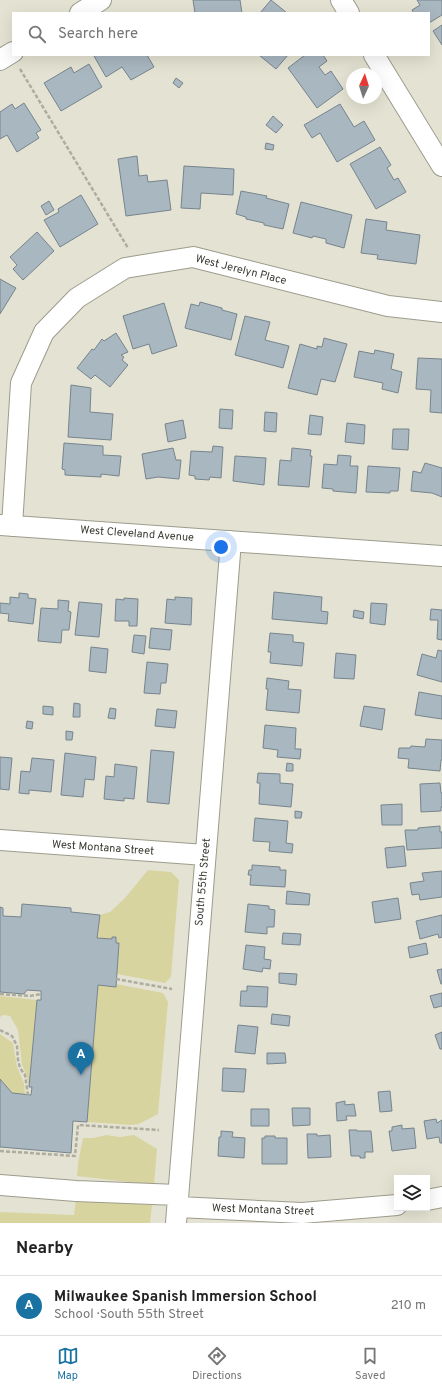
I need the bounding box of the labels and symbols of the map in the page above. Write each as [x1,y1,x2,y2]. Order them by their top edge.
north arrow [346,68,382,104]
street label: West Jerelyn Place [194,252,288,288]
street label: West Cleveland Avenue [80,523,194,545]
your location [211,537,231,557]
street label: West Montana Street [51,837,155,859]
street label: South 55th Street [192,838,214,926]
pin: A [68,1042,94,1075]
street label: West Montana Street [212,1201,314,1219]

